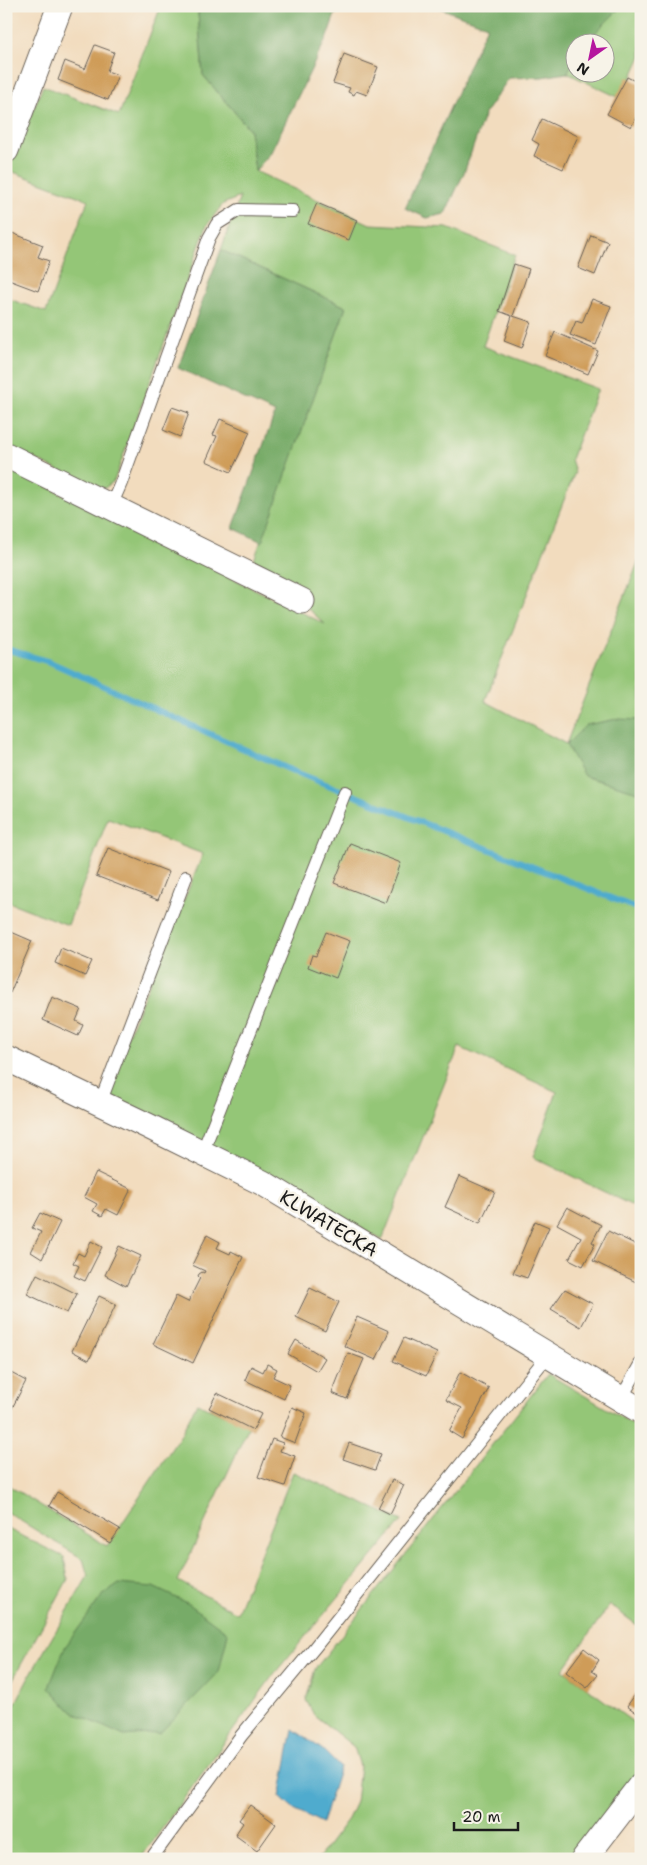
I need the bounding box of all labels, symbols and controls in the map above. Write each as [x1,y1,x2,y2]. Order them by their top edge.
north arrow [564,32,614,82]
text: N [573,58,592,79]
street label: KLWATECKA [275,1184,383,1263]
scale bar [454,1800,518,1832]
text: 20 m [462,1807,501,1827]

